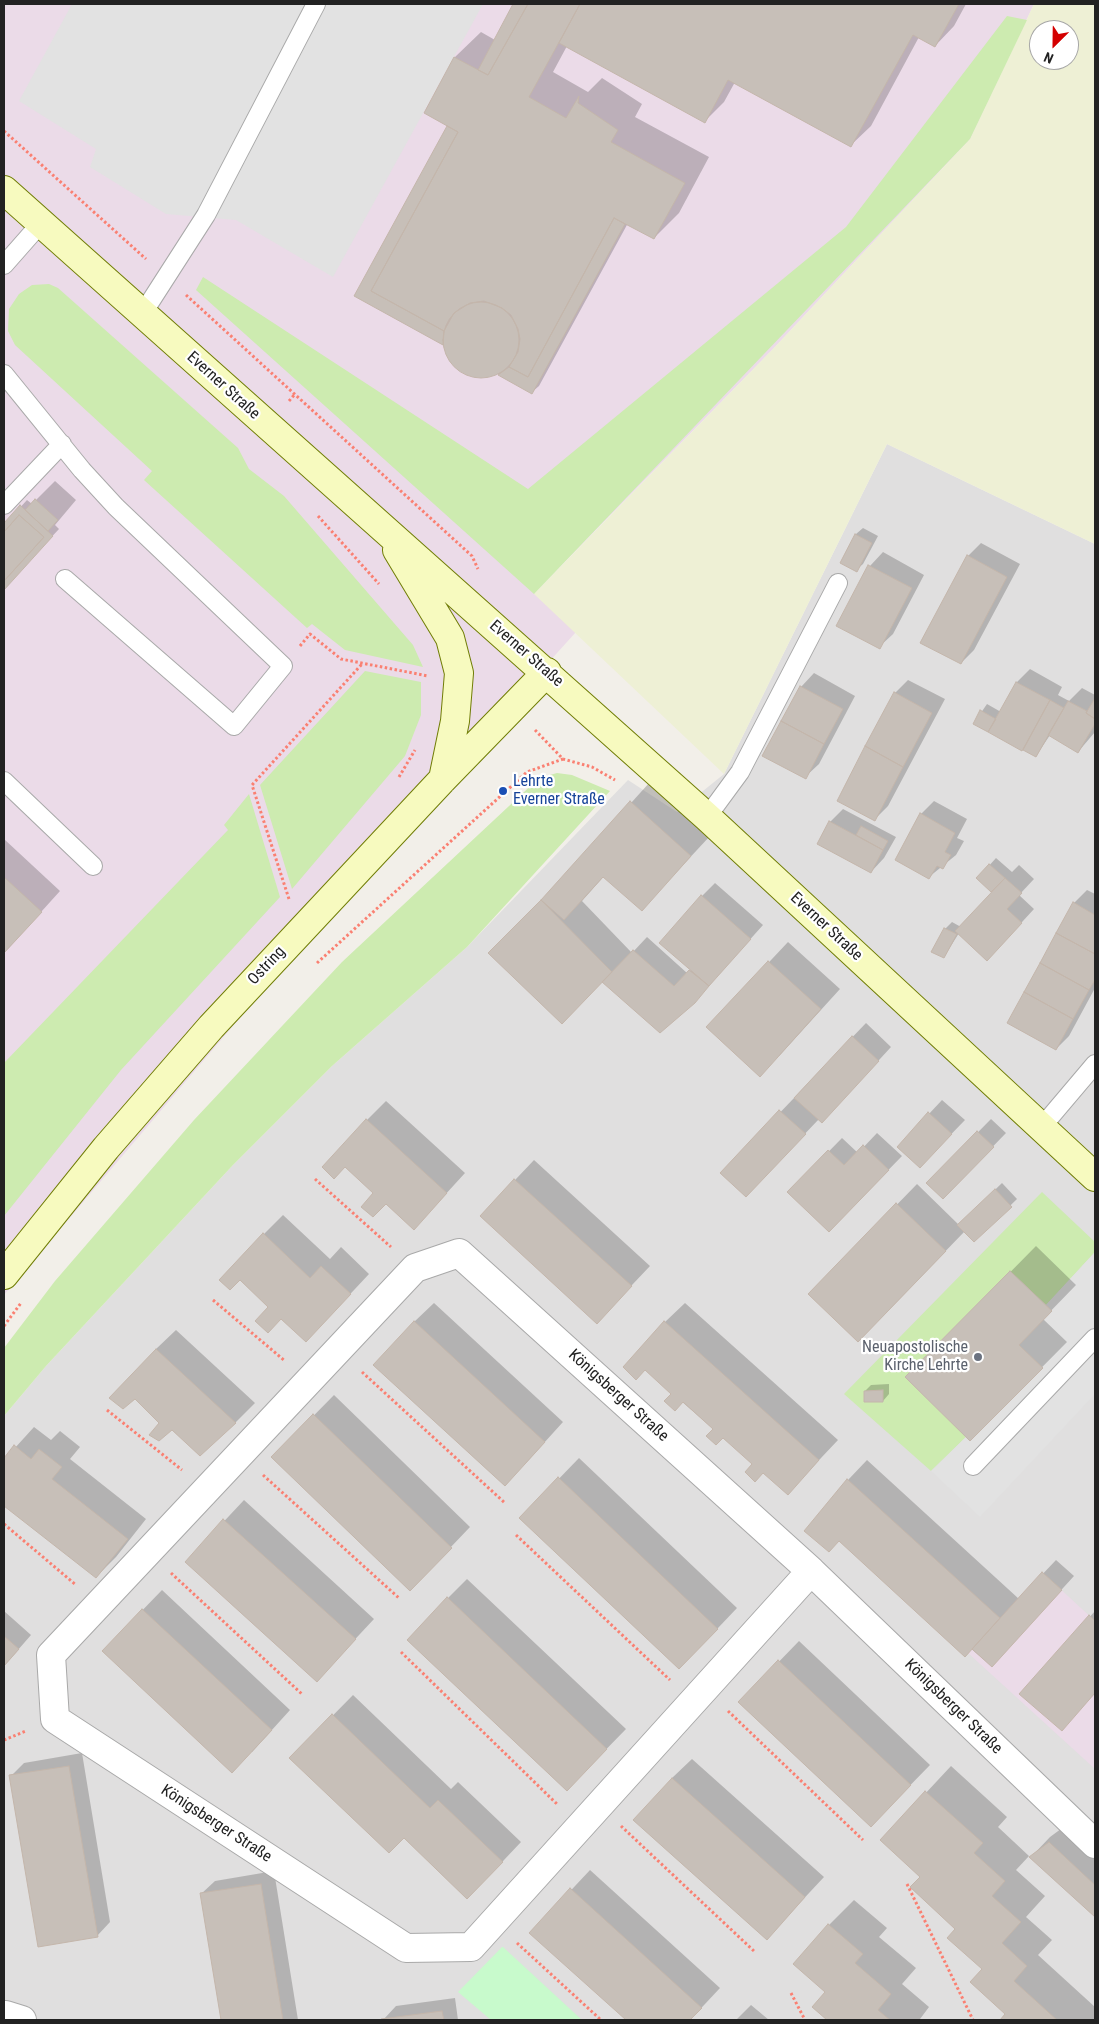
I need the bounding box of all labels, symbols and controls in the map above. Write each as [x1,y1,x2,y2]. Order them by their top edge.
north arrow [1029,20,1079,70]
text: N [1041,49,1056,67]
street label: Everner Straße [182,348,264,424]
street label: Everner Straße [485,617,567,691]
place label: Lehrte Everner Straße [513,772,605,810]
marker: Lehrte Everner Straße [497,785,509,797]
street label: Everner Straße [786,889,866,965]
street label: Ostring [244,943,290,989]
place label: Neuapostolische Kirche Lehrte [862,1338,968,1376]
street label: Königsberger Straße [564,1346,672,1446]
marker: Neuapostolische Kirche Lehrte [972,1351,984,1363]
street label: Königsberger Straße [900,1656,1006,1758]
street label: Königsberger Straße [157,1781,275,1867]

